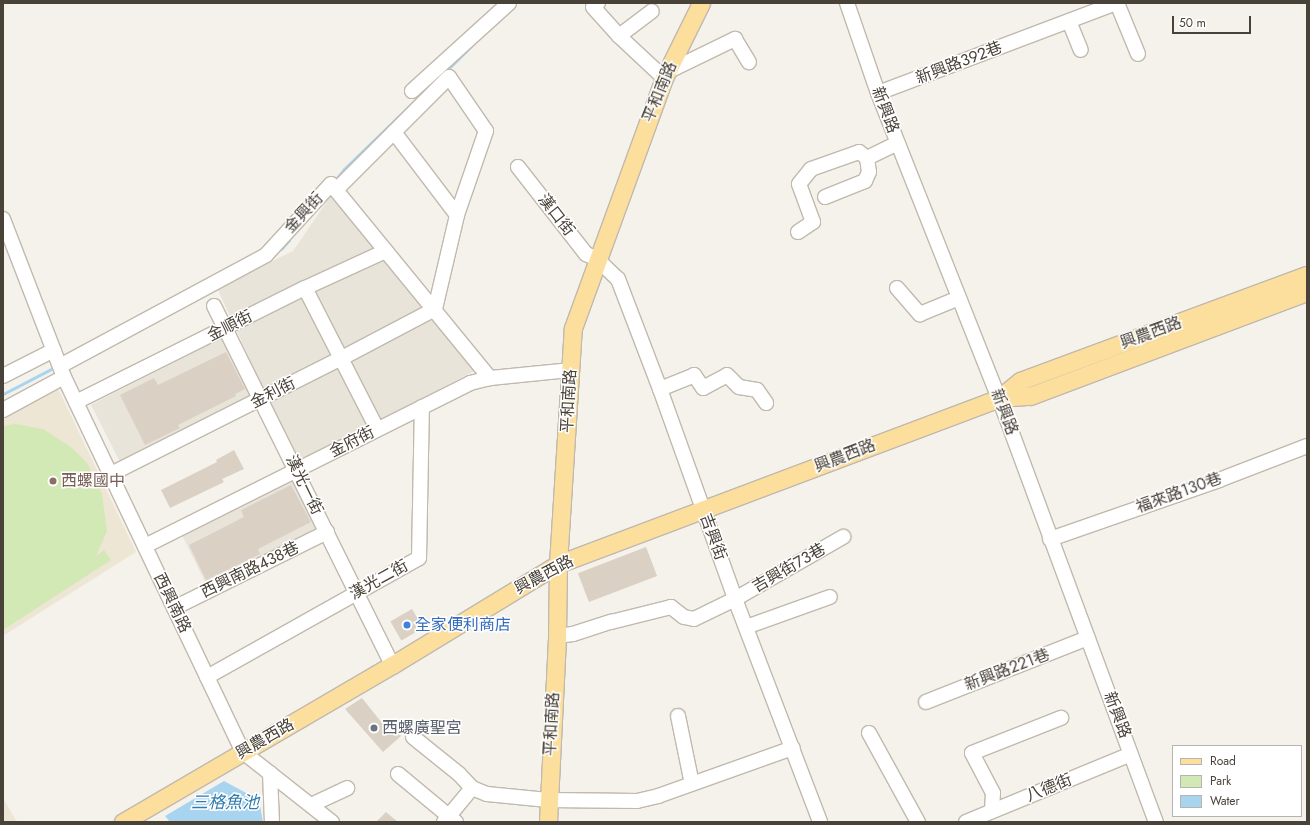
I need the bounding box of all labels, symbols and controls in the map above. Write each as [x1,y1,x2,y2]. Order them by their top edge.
scale bar [1174,8,1253,34]
text: 50 m [1179,14,1206,32]
street label: 新興路392巷 [913,38,1005,88]
street label: 平和南路 [639,59,681,125]
street label: 新興路 [867,84,903,136]
street label: 金興街 [281,189,327,237]
street label: 漢口街 [534,190,578,240]
street label: 金順街 [204,307,256,345]
street label: 興農西路 [1118,313,1184,353]
street label: 平和南路 [558,369,580,433]
street label: 金利街 [247,374,299,412]
street label: 新興路 [986,386,1022,438]
street label: 金府街 [326,423,378,461]
street label: 興農西路 [812,436,878,476]
street label: 漢光一街 [281,452,327,518]
street label: 福來路130巷 [1134,469,1224,517]
place label: 西螺國中 [61,471,125,491]
marker: 西螺國中 [48,476,58,486]
street label: 吉興街 [696,511,730,563]
street label: 西興南路438巷 [198,538,302,602]
street label: 吉興街73巷 [749,539,829,597]
street label: 興農西路 [511,552,577,598]
street label: 漢光二街 [346,556,412,604]
street label: 西興南路 [149,570,195,636]
place label: 全家便利商店 [415,615,511,635]
marker: 全家便利商店 [402,620,412,630]
street label: 新興路221巷 [962,645,1052,695]
street label: 新興路 [1099,689,1135,741]
street label: 平和南路 [541,692,563,756]
street label: 興農西路 [232,715,298,763]
place label: 西螺廣聖宮 [382,718,462,738]
marker: 西螺廣聖宮 [369,723,379,733]
legend [1172,745,1302,817]
text: Road [1210,752,1236,770]
street label: 八德街 [1023,770,1075,806]
text: Park [1210,772,1231,790]
text: Water [1210,792,1240,810]
water label: 三格魚池 [191,793,259,813]

